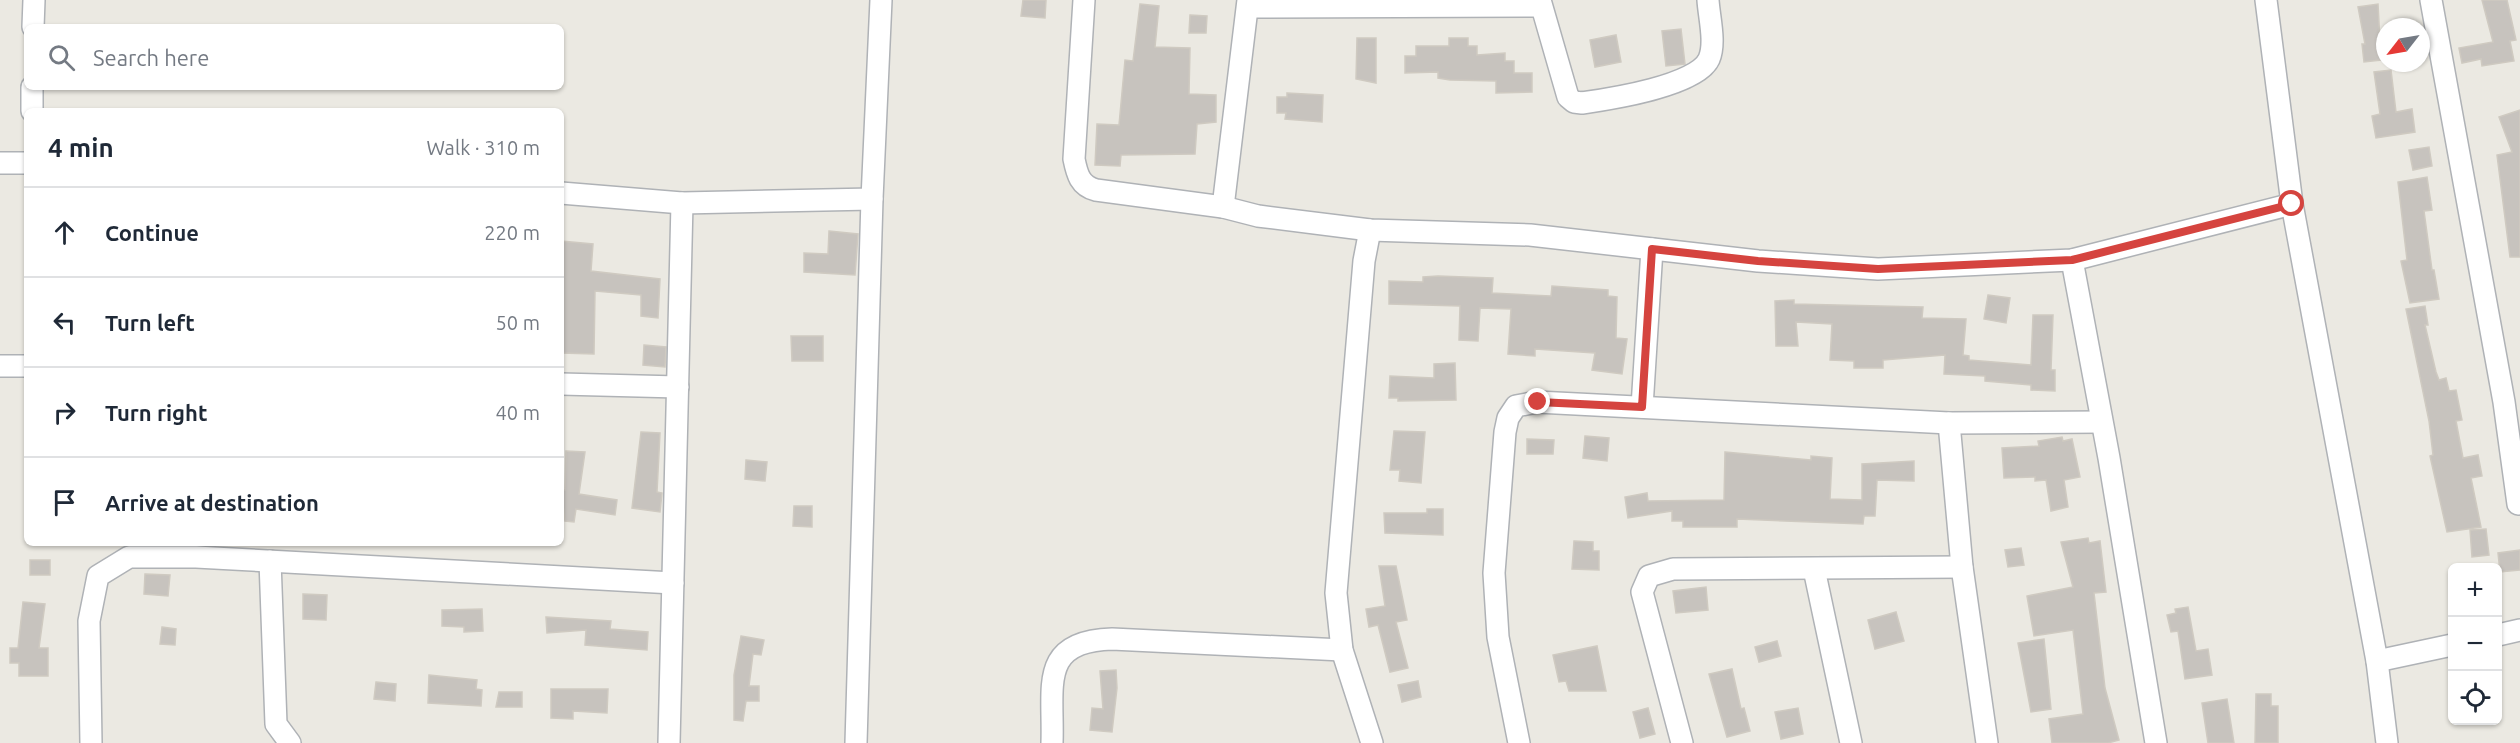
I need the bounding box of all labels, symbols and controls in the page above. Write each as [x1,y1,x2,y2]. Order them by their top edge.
north arrow [2376,18,2430,72]
search box [24,24,564,90]
icon: search [45,41,78,74]
text: Search here [93,45,209,70]
text: 4 min [48,133,114,162]
text: Walk · 310 m [427,136,540,159]
route start [2278,190,2304,216]
icon: ahead [48,216,81,249]
text: Continue [105,220,199,245]
text: 220 m [484,221,540,244]
icon: left [48,306,81,339]
text: Turn left [105,310,195,335]
text: 50 m [496,311,540,334]
route end [1524,388,1550,414]
icon: right [48,396,81,429]
text: Turn right [105,400,207,425]
text: 40 m [496,401,540,424]
icon: arrive [48,486,81,519]
text: Arrive at destination [105,490,319,515]
map controls [2448,563,2502,725]
button: + [2448,563,2502,617]
button: − [2448,617,2502,671]
button: locate [2448,671,2502,725]

